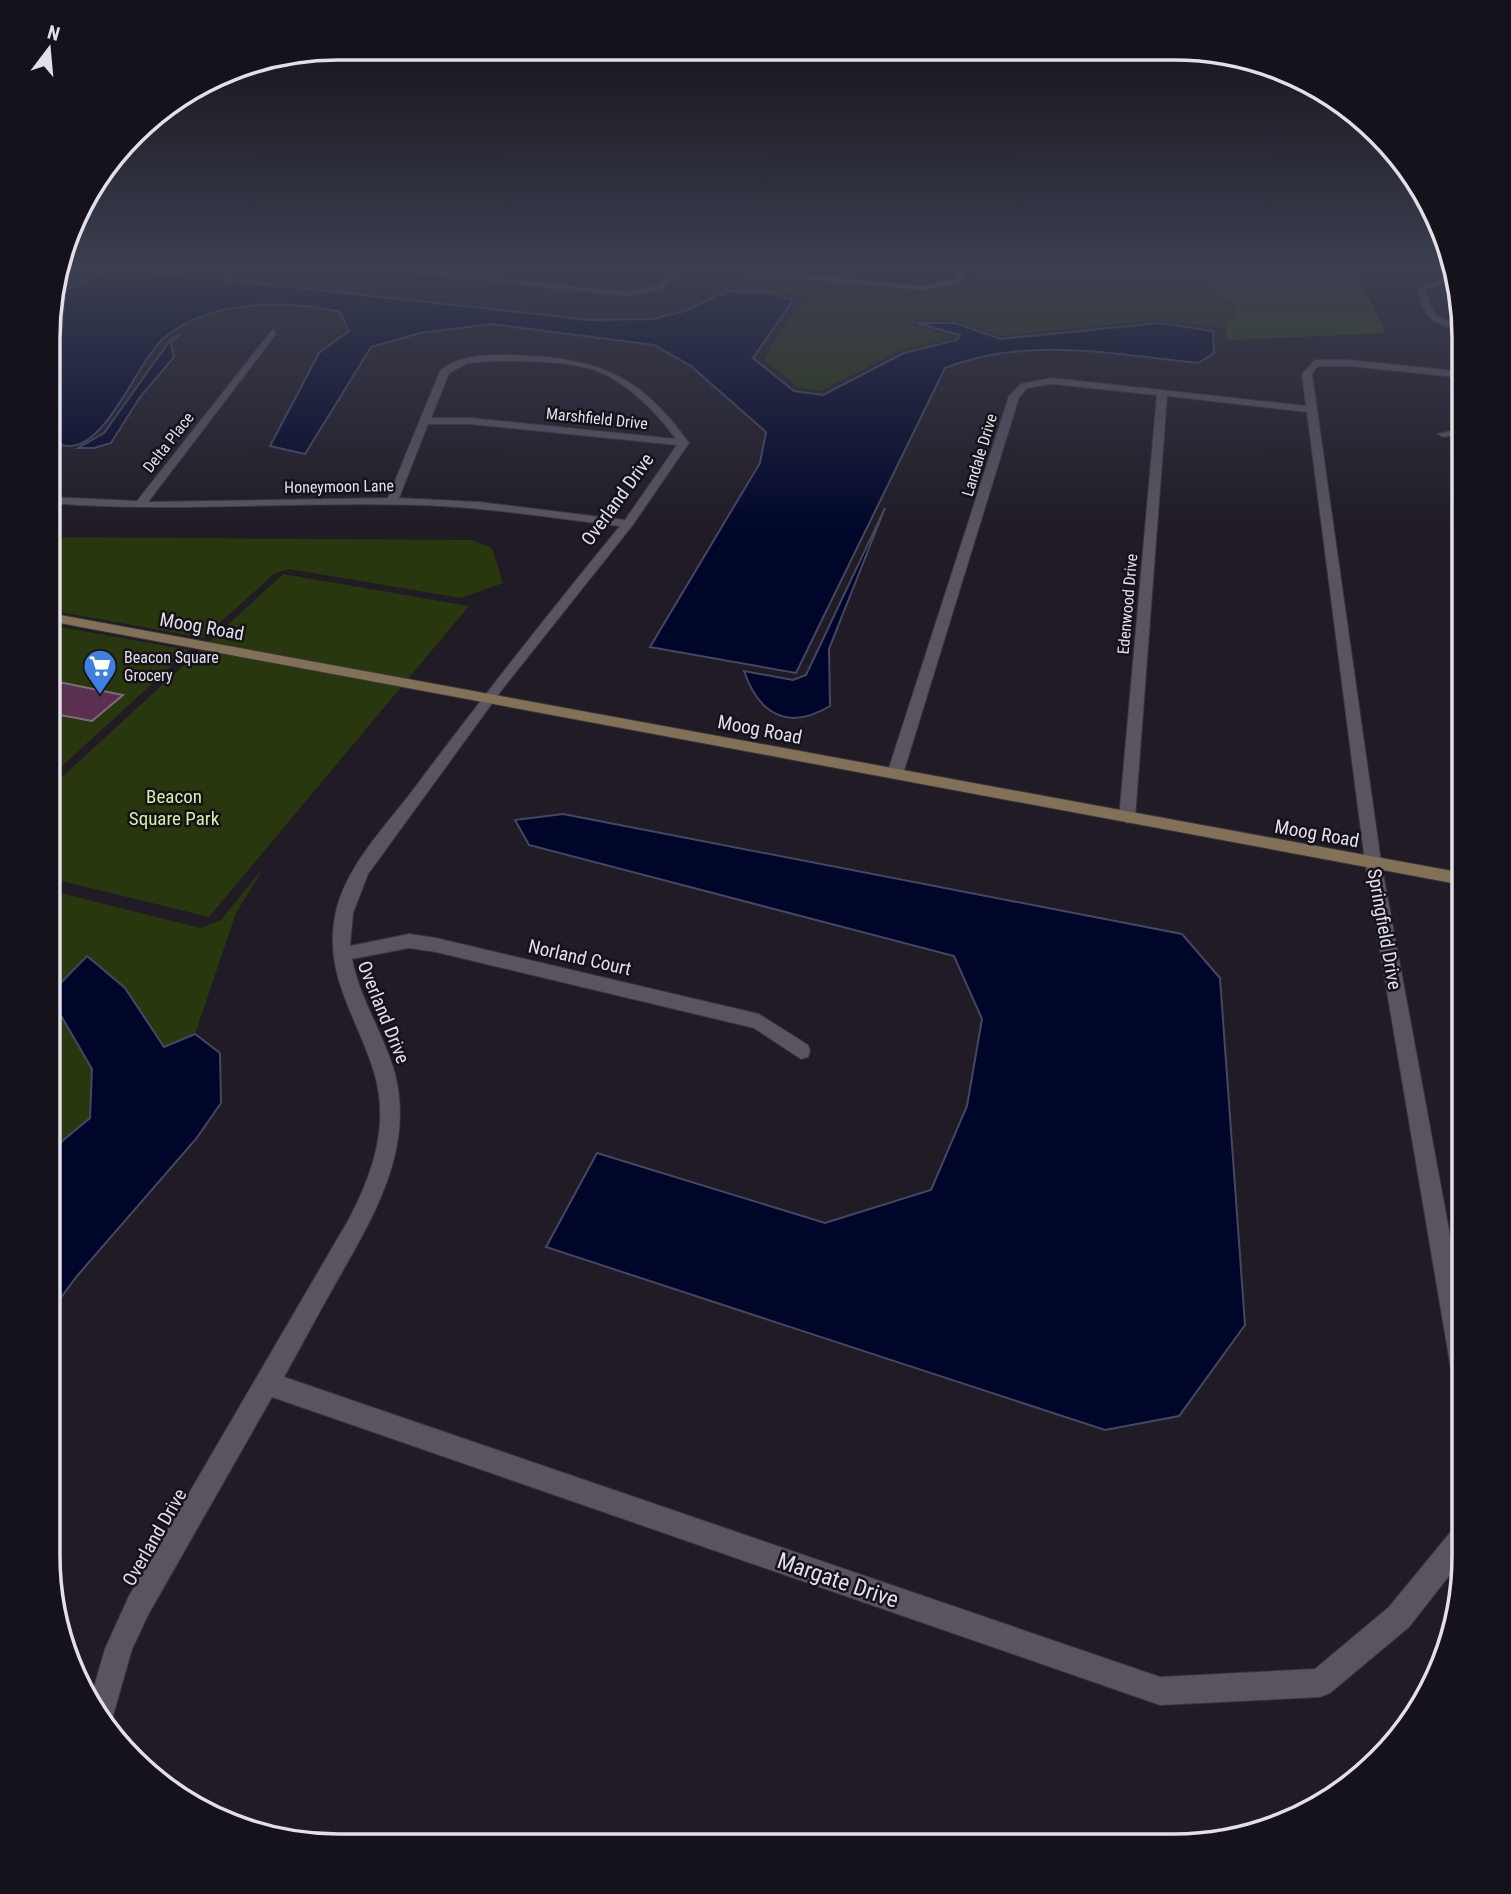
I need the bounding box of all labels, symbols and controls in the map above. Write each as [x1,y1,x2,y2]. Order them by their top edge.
north arrow [14,14,84,84]
text: N [45,20,62,46]
street label: Marshfield Drive [545,404,649,433]
street label: Delta Place [139,408,198,476]
street label: Landale Drive [958,412,1001,499]
street label: Overland Drive [576,449,659,550]
street label: Honeymoon Lane [284,476,394,497]
street label: Edenwood Drive [1114,553,1141,655]
street label: Moog Road [158,608,246,645]
supermarket icon: Beacon Square Grocery [81,647,119,696]
place label: Beacon Square Grocery [124,648,219,685]
street label: Moog Road [716,710,804,749]
park label: Beacon Square Park [129,785,220,830]
street label: Moog Road [1273,815,1361,852]
street label: Springfield Drive [1363,867,1406,991]
street label: Norland Court [526,934,634,980]
street label: Overland Drive [353,958,415,1067]
street label: Overland Drive [117,1484,192,1590]
street label: Margate Drive [774,1547,902,1614]

